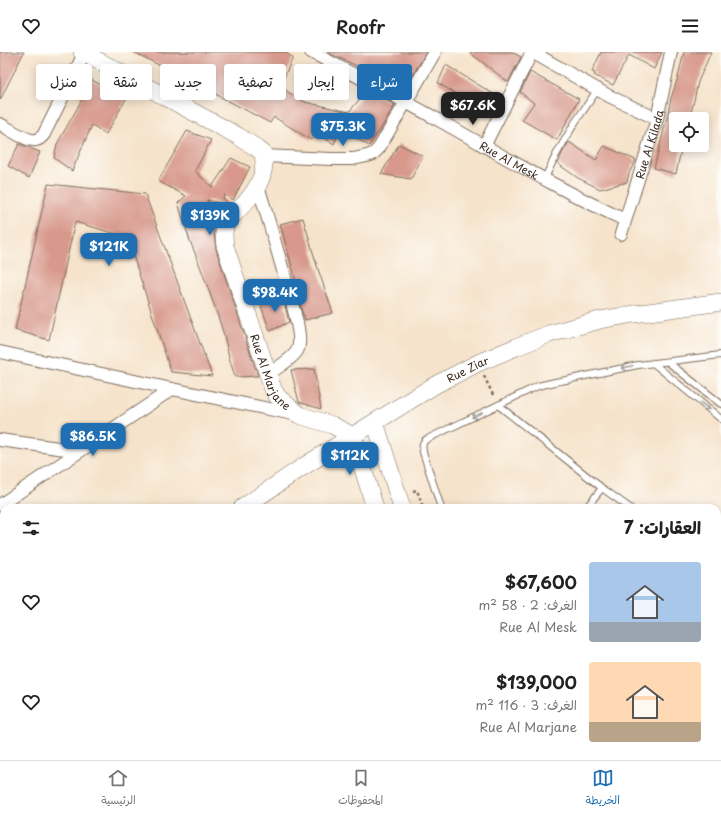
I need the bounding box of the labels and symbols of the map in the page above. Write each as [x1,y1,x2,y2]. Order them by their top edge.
pin: $67.6K [440,92,506,126]
street label: Rue Al Kilada [630,108,667,181]
pin: $75.3K [310,113,376,147]
street label: Rue Al Mesk [477,137,543,184]
pin: $139K [182,202,238,236]
pin: $121K [81,233,137,267]
pin: $98.4K [242,279,308,313]
street label: Rue Al Marjane [247,332,295,414]
street label: Rue Ziar [443,351,491,386]
one-way arrow [621,364,634,372]
one-way arrow [699,401,710,410]
one-way arrow [472,412,484,419]
pin: $86.5K [60,423,126,457]
pin: $112K [322,442,378,476]

